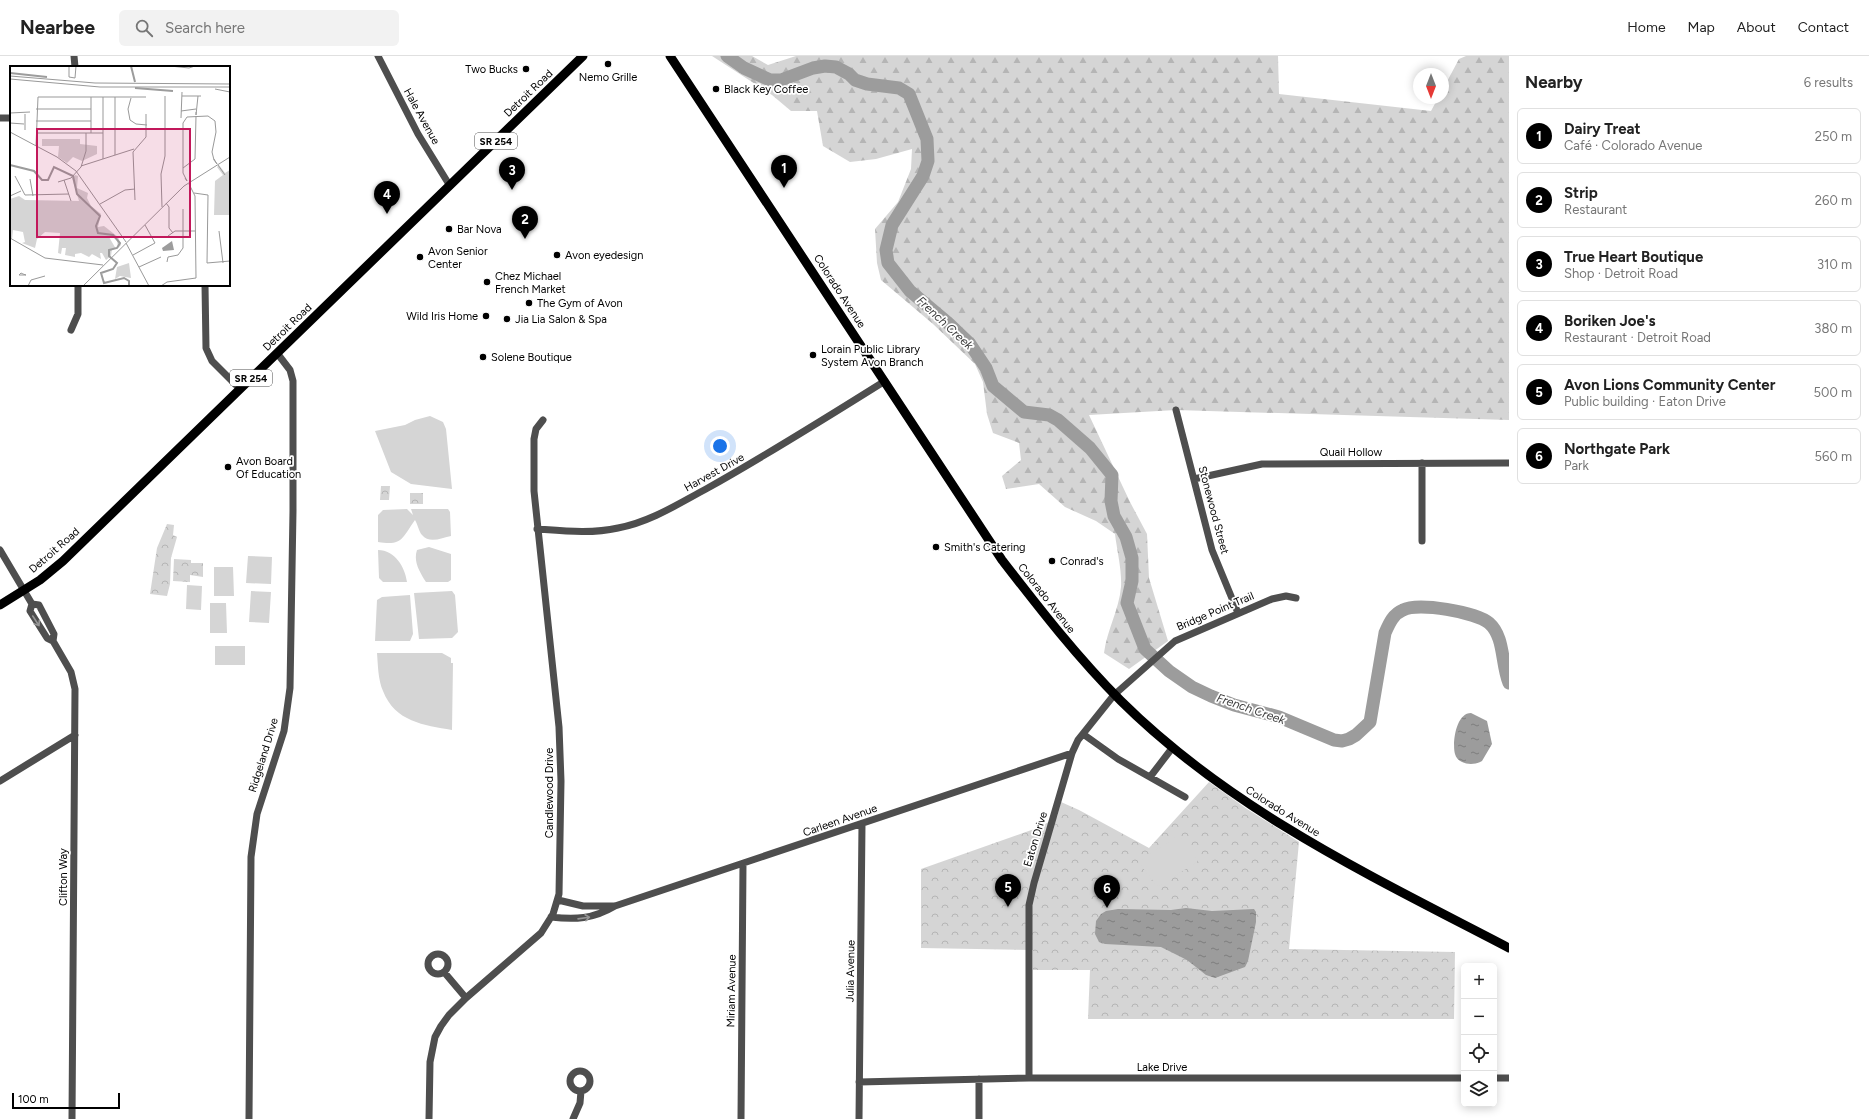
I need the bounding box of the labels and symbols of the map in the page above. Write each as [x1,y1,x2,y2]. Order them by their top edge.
marker: Nemo Grille [603,59,613,69]
place label: Two Bucks [465,63,518,76]
marker: Two Bucks [521,64,531,74]
inset map [10,66,230,286]
street label: Detroit Road [501,67,555,120]
north arrow [1413,68,1449,104]
place label: Nemo Grille [579,71,637,84]
place label: Black Key Coffee [724,83,808,96]
marker: Black Key Coffee [711,84,721,94]
street label: Hale Avenue [401,86,442,147]
road number: SR 254 [475,133,517,149]
pin: 1 [771,155,797,188]
pin: 3 [499,157,525,190]
pin: 4 [374,181,400,214]
pin: 2 [512,206,538,239]
place label: Bar Nova [457,223,502,236]
marker: Bar Nova [444,224,454,234]
place label: Avon Senior Center [428,245,488,271]
place label: Avon eyedesign [565,249,643,262]
marker: Avon eyedesign [552,250,562,260]
marker: Avon Senior Center [415,252,425,262]
street label: Colorado Avenue [811,252,868,331]
place label: Chez Michael French Market [495,270,566,296]
marker: Chez Michael French Market [482,277,492,287]
water label: French Creek [914,293,977,353]
place label: The Gym of Avon [537,297,623,310]
marker: The Gym of Avon [524,298,534,308]
street label: Detroit Road [260,301,314,354]
place label: Wild Iris Home [406,310,478,323]
marker: Wild Iris Home [481,311,491,321]
place label: Jia Lia Salon & Spa [515,313,607,326]
marker: Jia Lia Salon & Spa [502,314,512,324]
place label: Lorain Public Library System Avon Branch [821,343,923,369]
marker: Lorain Public Library System Avon Branch [808,350,818,360]
place label: Solene Boutique [491,351,572,364]
marker: Solene Boutique [478,352,488,362]
road number: SR 254 [230,370,272,386]
your location [710,436,730,456]
street label: Quail Hollow [1320,446,1383,459]
street label: Harvest Drive [682,451,747,494]
place label: Avon Board Of Education [236,455,301,481]
marker: Avon Board Of Education [223,462,233,472]
street label: Stonewood Street [1196,465,1232,556]
street label: Detroit Road [26,525,82,576]
place label: Smith's Catering [944,541,1026,554]
marker: Smith's Catering [931,542,941,552]
place label: Conrad's [1060,555,1104,568]
marker: Conrad's [1047,556,1057,566]
street label: Colorado Avenue [1015,561,1078,636]
street label: Bridge Point Trail [1175,589,1256,634]
one-way arrow [32,616,40,627]
water label: French Creek [1215,691,1288,728]
street label: Ridgeland Drive [246,716,281,794]
street label: Candlewood Drive [543,748,556,838]
street label: Colorado Avenue [1243,783,1322,840]
street label: Carleen Avenue [801,802,879,839]
street label: Eaton Drive [1021,810,1050,868]
street label: Clifton Way [57,848,70,906]
pin: 5 [995,874,1021,907]
pin: 6 [1094,875,1120,908]
one-way arrow [577,914,590,922]
street label: Julia Avenue [843,940,858,1002]
street label: Miriam Avenue [724,954,739,1028]
street label: Lake Drive [1137,1061,1187,1074]
scale bar [12,1091,120,1110]

